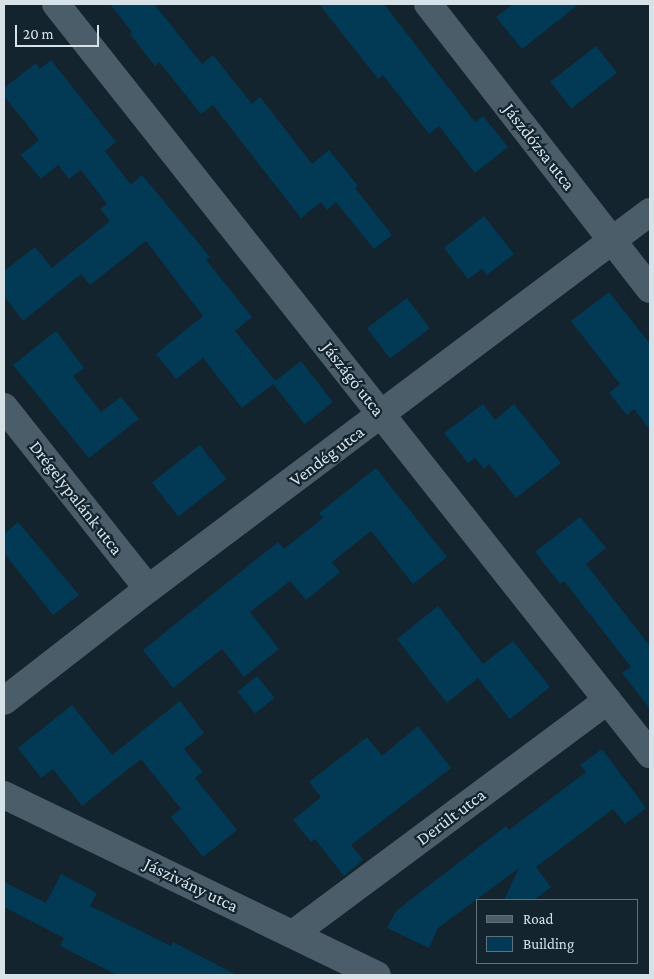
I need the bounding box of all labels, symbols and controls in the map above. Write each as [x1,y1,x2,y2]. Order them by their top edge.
scale bar [18,15,101,47]
text: 20 m [23,26,54,42]
street label: Jászdózsa utca [498,99,580,195]
street label: Jászágó utca [317,337,389,421]
street label: Vendég utca [285,421,369,491]
street label: Drégelypalánk utca [25,437,127,559]
street label: Derült utca [412,784,490,850]
street label: Jászivány utca [140,853,242,917]
legend [477,899,639,964]
text: Road [523,911,553,927]
text: Building [523,936,574,952]

